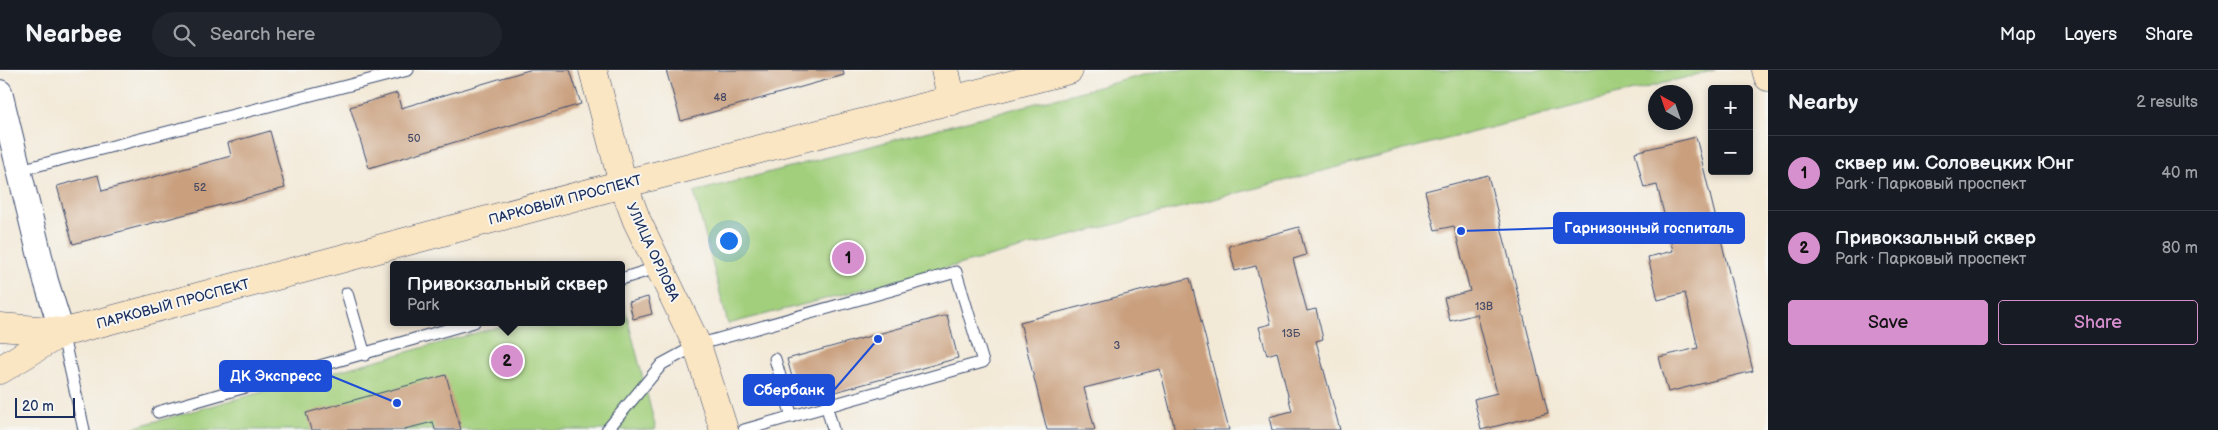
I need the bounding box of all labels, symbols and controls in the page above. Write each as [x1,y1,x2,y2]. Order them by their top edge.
search box [152,12,502,57]
text: Nearbee [25,20,122,49]
icon: search [170,21,198,49]
text: Search here [210,23,315,46]
text: Map [2000,24,2036,45]
text: Layers [2064,24,2117,45]
text: Share [2145,24,2193,45]
north arrow [1648,85,1693,130]
map controls [1708,85,1753,175]
button: + [1708,85,1753,130]
text: Nearby [1788,90,1858,115]
house number: 48 [713,91,727,104]
text: 2 results [2136,93,2198,112]
button: − [1708,130,1753,175]
house number: 50 [408,132,421,145]
text: сквер им. Соловецких Юнг [1835,152,2074,175]
text: 1 [1801,164,1807,183]
text: 40 m [2161,164,2198,183]
street label: ПАРКОВЫЙ ПРОСПЕКТ [487,171,644,229]
text: Park · Парковый проспект [1835,175,2027,194]
house number: 52 [194,181,207,194]
street label: УЛИЦА ОРЛОВА [623,200,683,304]
callout: Гарнизонный госпиталь [1554,213,1744,243]
text: Гарнизонный госпиталь [1564,219,1734,238]
text: Привокзальный сквер [1835,227,2036,250]
your location [716,228,742,254]
pin: 1 [832,239,864,277]
text: 2 [1799,239,1809,258]
text: 80 m [2162,239,2198,258]
text: Park · Парковый проспект [1835,250,2027,269]
popup [390,261,625,326]
text: Привокзальный сквер [407,273,608,296]
street label: ПАРКОВЫЙ ПРОСПЕКТ [95,275,252,333]
text: Park [407,296,439,315]
house number: 13В [1475,300,1493,313]
button: Save [1788,300,1988,345]
button: Share [1998,300,2198,345]
house number: 13Б [1282,327,1301,340]
house number: 3 [1114,339,1121,352]
pin: 2 [491,342,523,380]
callout: ДК Экспресс [220,361,331,391]
text: ДК Экспресс [230,367,322,386]
callout: Сбербанк [744,375,834,405]
text: Сбербанк [754,381,825,400]
scale bar [15,395,75,418]
text: 20 m [22,398,54,415]

